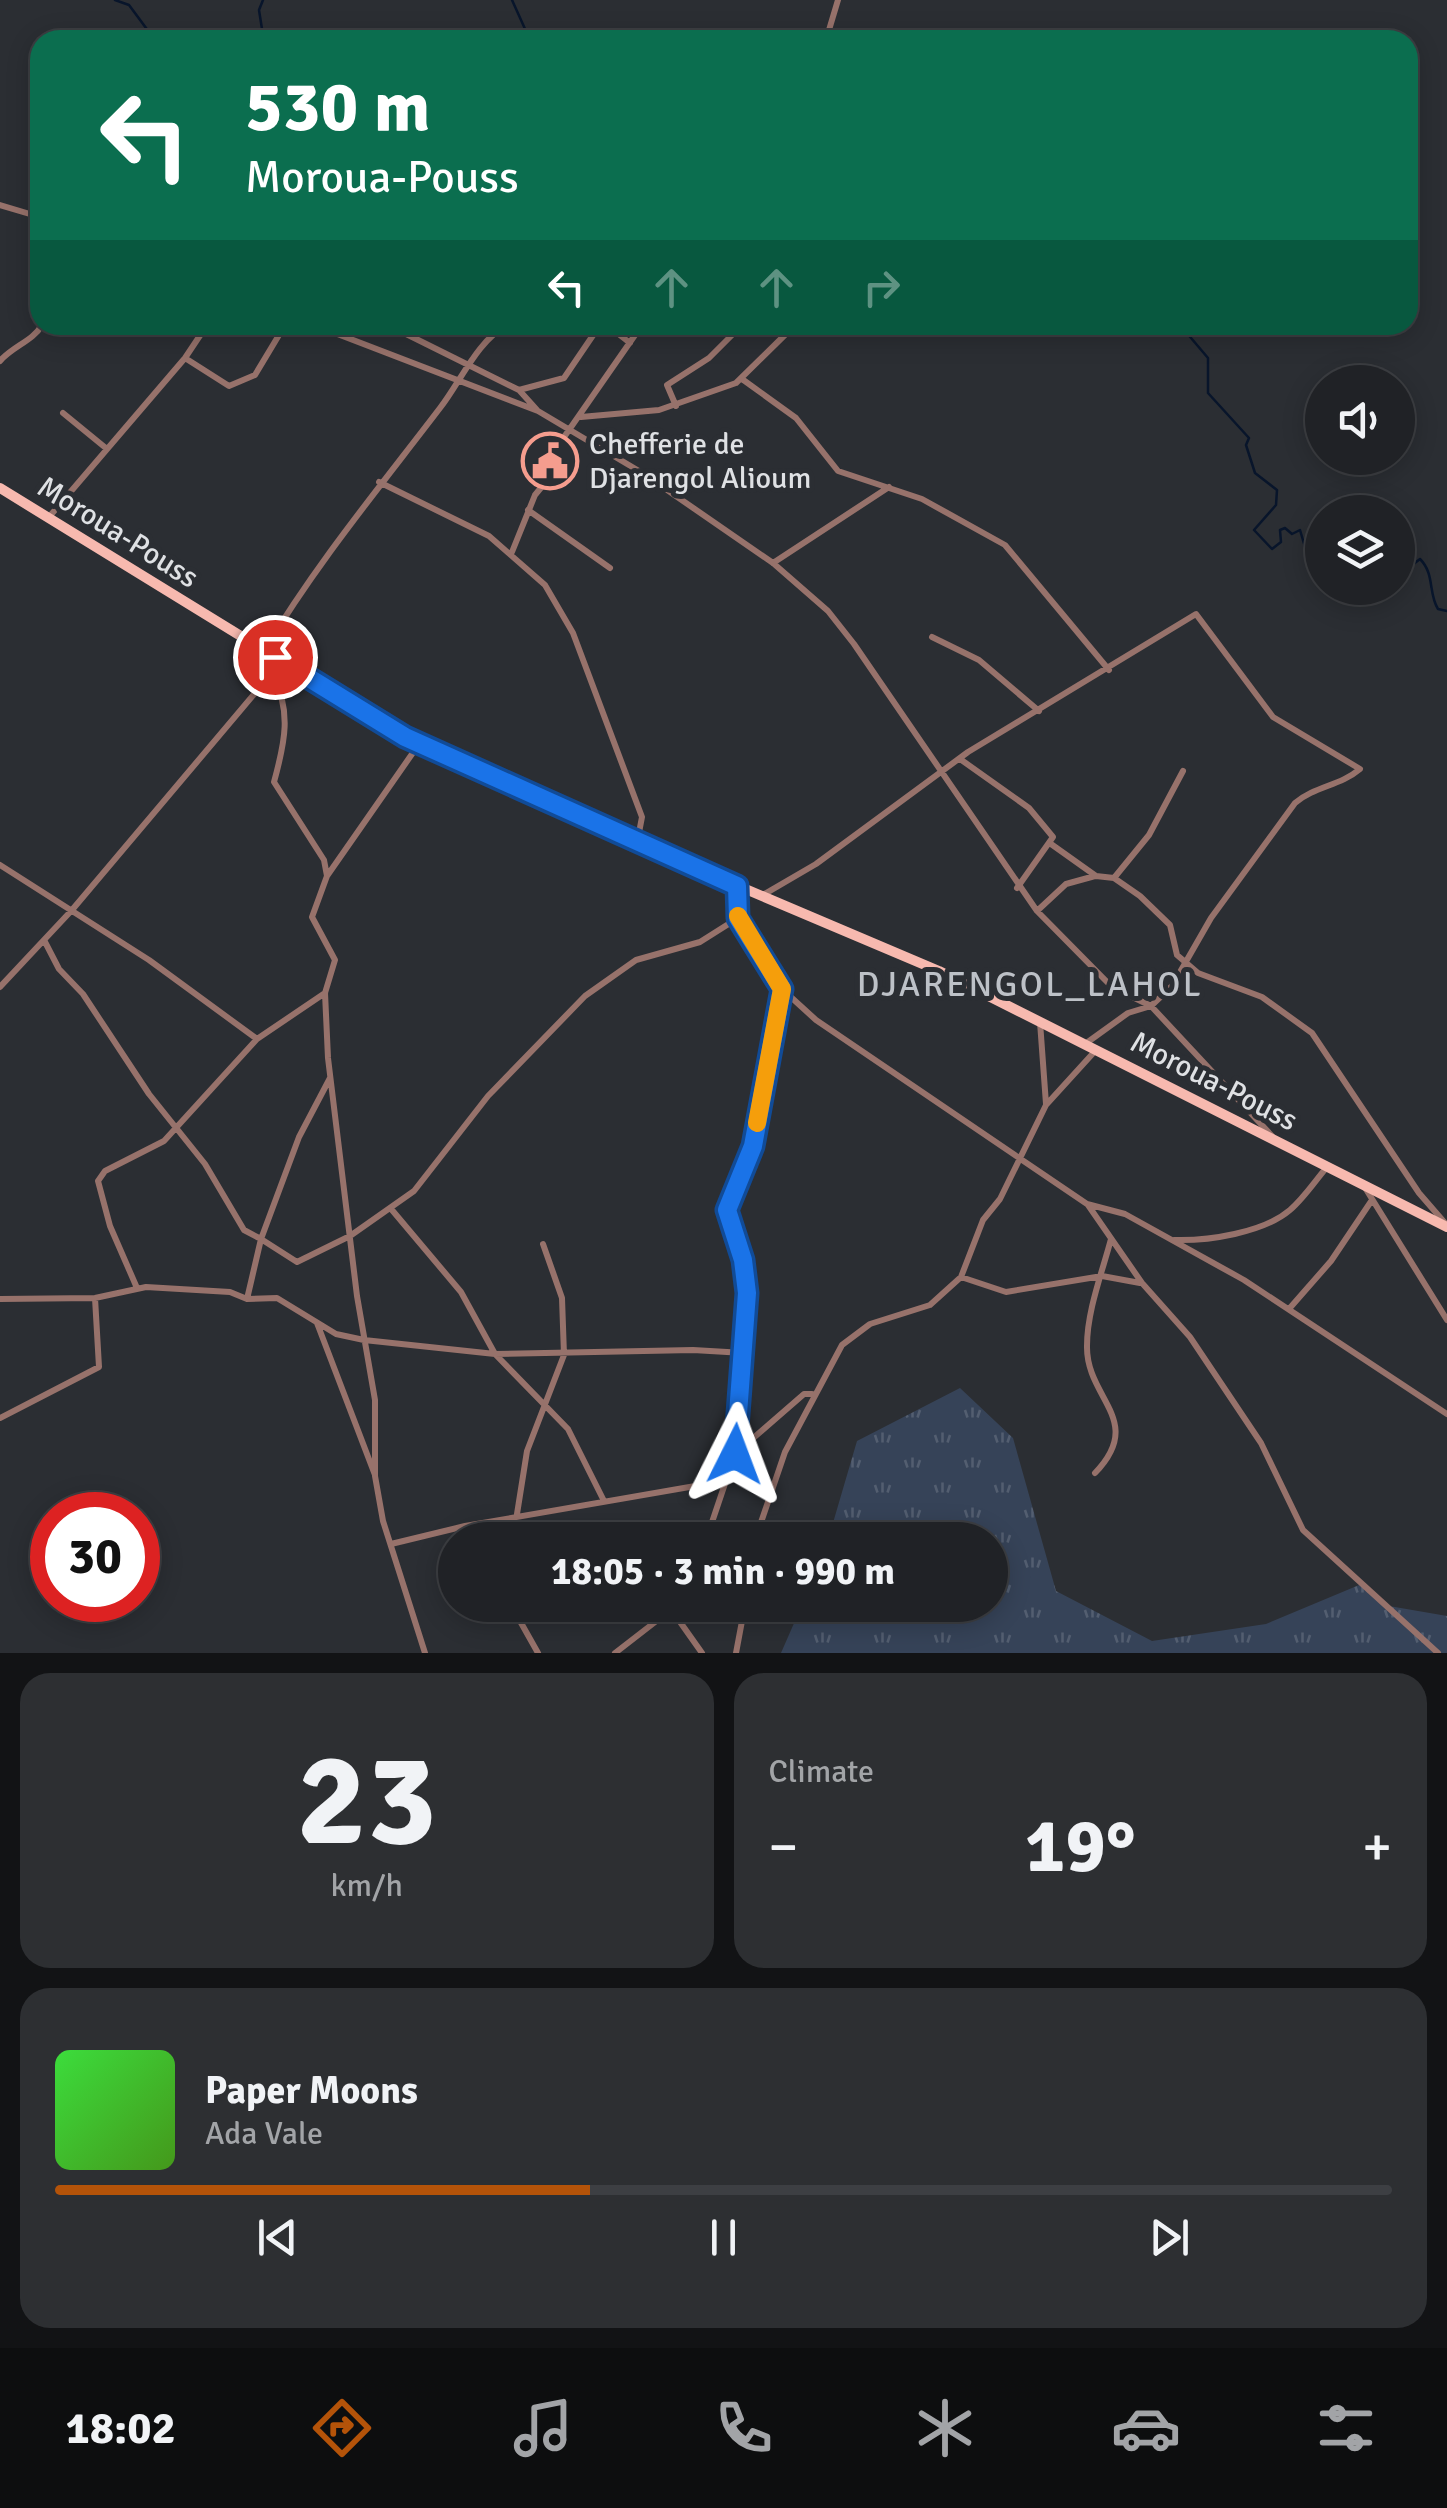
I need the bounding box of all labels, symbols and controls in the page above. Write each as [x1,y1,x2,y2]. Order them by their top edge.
text: 530 m [245,64,430,150]
icon: left [80,70,210,200]
text: Moroua-Pouss [245,150,519,205]
icon: left [539,260,594,315]
icon: ahead [644,260,699,315]
icon: ahead [749,260,804,315]
icon: right [854,260,909,315]
map controls [1305,365,1415,605]
button: sound [1305,365,1415,475]
place label: Chefferie de Djarengol Alioum [589,426,811,497]
public building icon: Chefferie de Djarengol Alioum [520,431,580,491]
street label: Moroua-Pouss [31,468,205,596]
button: layers [1305,495,1415,605]
pin [233,615,318,700]
icon: arrive [248,630,303,685]
district label: DJARENGOL_LAHOL [857,963,1203,1006]
street label: Moroua-Pouss [1124,1024,1303,1139]
position arrow [683,1402,787,1506]
speed limit sign: 30 [30,1492,160,1622]
text: 18:05 · 3 min · 990 m [551,1548,895,1595]
text: 23 [297,1721,437,1881]
text: Climate [769,1752,874,1791]
text: 19° [1025,1800,1136,1893]
text: − [769,1813,798,1881]
text: + [1362,1813,1392,1881]
text: km/h [331,1866,403,1905]
text: Paper Moons [205,2067,418,2114]
text: Ada Vale [205,2114,323,2153]
icon: previous [250,2210,305,2265]
icon: pause [696,2210,751,2265]
icon: next [1142,2210,1197,2265]
icon: directions [307,2393,377,2463]
icon: music [508,2393,578,2463]
icon: phone [709,2393,779,2463]
icon: climate [910,2393,980,2463]
icon: car [1111,2393,1181,2463]
icon: filters [1311,2393,1381,2463]
text: 18:02 [65,2401,176,2456]

